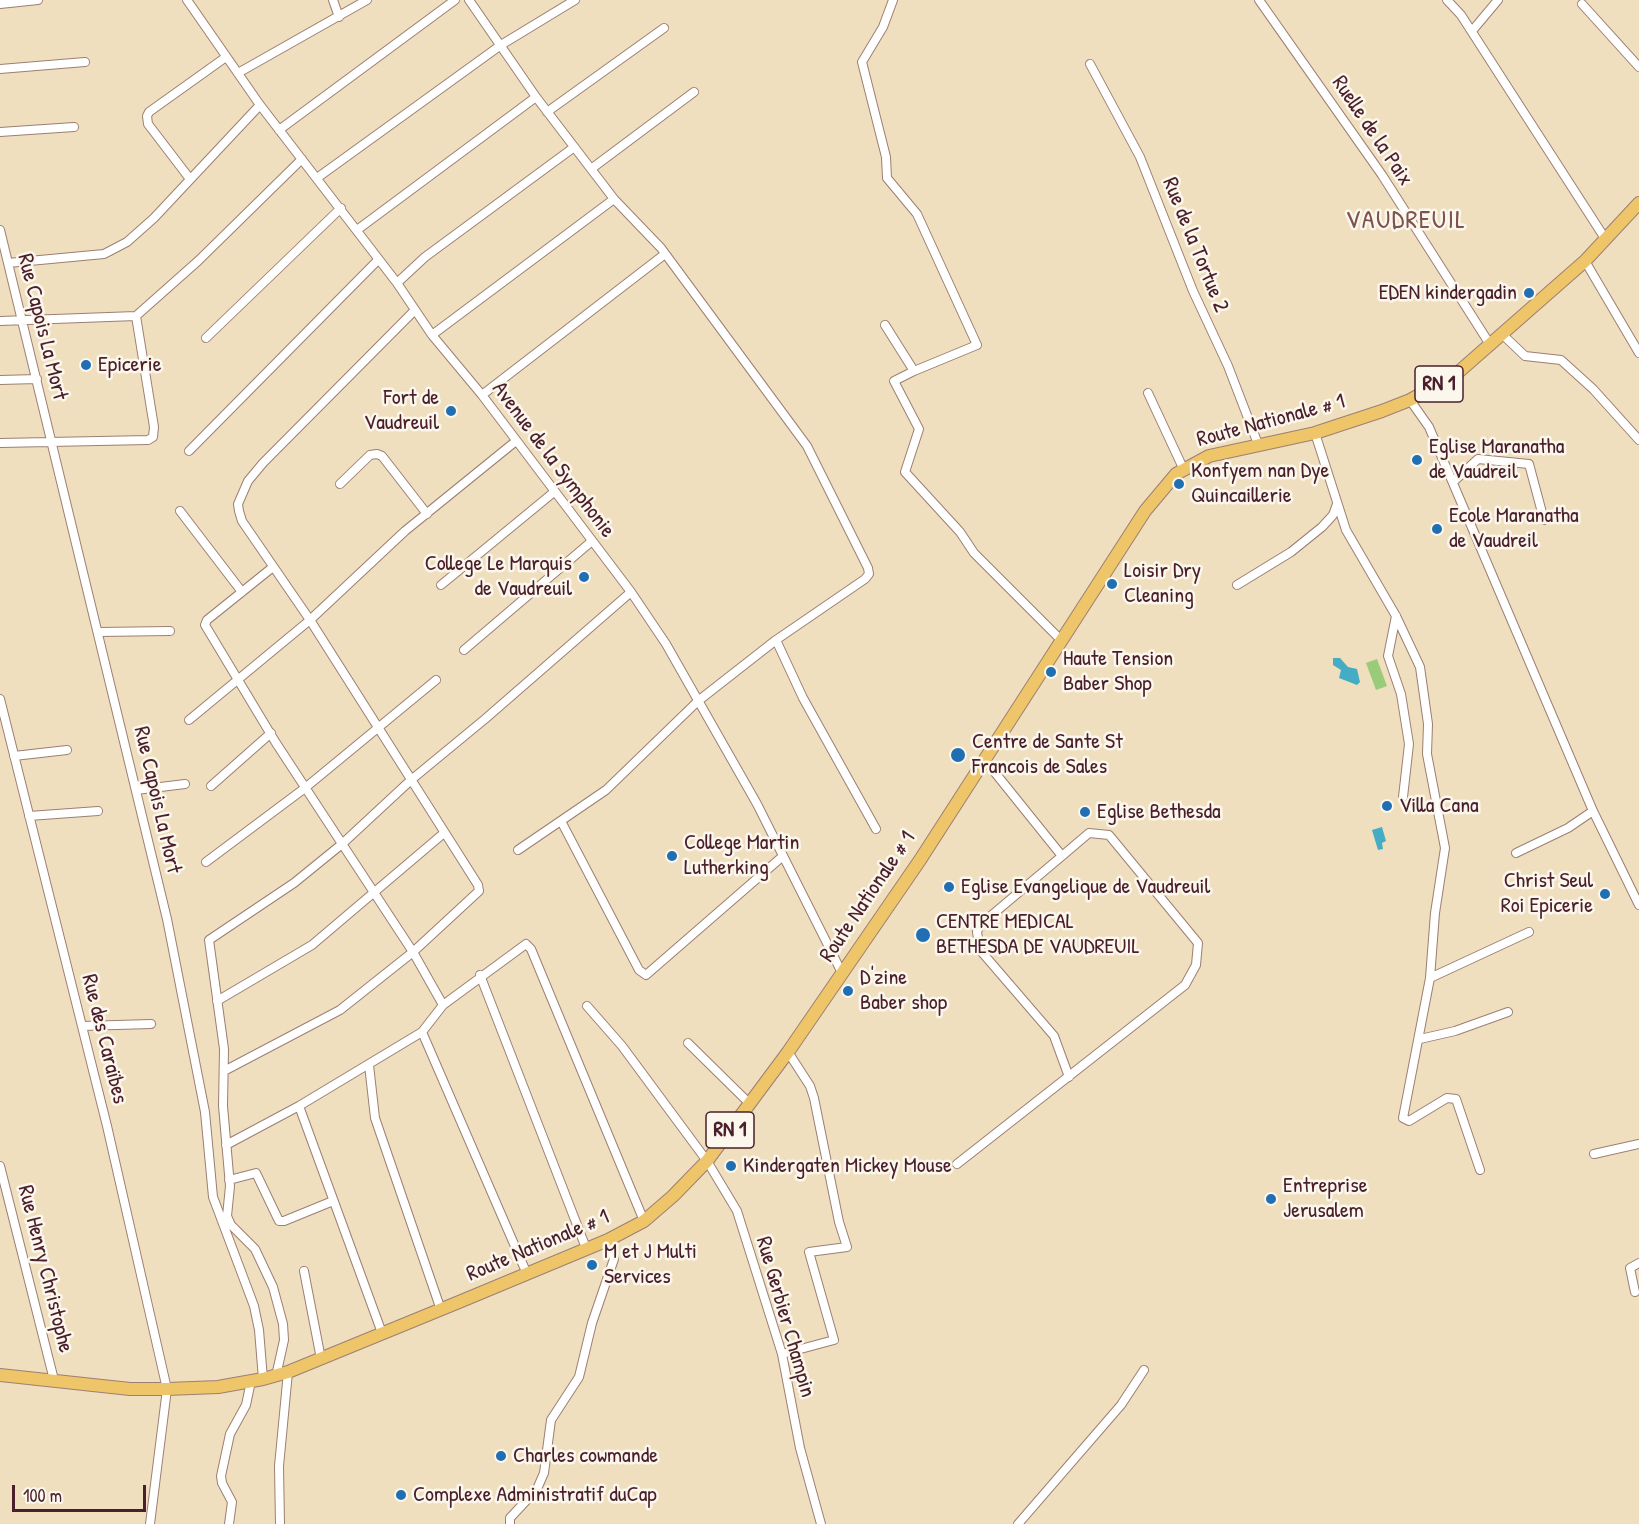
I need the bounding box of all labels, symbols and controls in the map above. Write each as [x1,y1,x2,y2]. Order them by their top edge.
street label: Ruelle de la Paix [1326,71,1418,191]
street label: Rue de la Tortue 2 [1156,174,1234,316]
district label: VAUDREUIL [1346,205,1466,237]
street label: Rue Capois La Mort [11,251,73,403]
place label: EDEN kindergadin [1379,280,1517,306]
marker: EDEN kindergadin [1522,286,1536,300]
place label: Epicerie [98,352,162,378]
marker: Epicerie [79,358,93,372]
road number: RN 1 [1415,366,1463,402]
street label: Avenue de la Symphonie [486,377,620,543]
place label: Fort de Vaudreuil [364,385,439,436]
street label: Route Nationale # 1 [1194,389,1348,453]
marker: Fort de Vaudreuil [444,404,458,418]
place label: Eglise Maranatha de Vaudreil [1429,434,1564,486]
marker: Eglise Maranatha de Vaudreil [1410,453,1424,467]
place label: Konfyem nan Dye Quincaillerie [1191,458,1329,510]
marker: Konfyem nan Dye Quincaillerie [1172,477,1186,491]
place label: Ecole Maranatha de Vaudreil [1449,503,1579,554]
marker: Ecole Maranatha de Vaudreil [1430,522,1444,536]
place label: College Le Marquis de Vaudreuil [425,551,572,602]
place label: Loisir Dry Cleaning [1124,558,1201,610]
marker: College Le Marquis de Vaudreuil [577,570,591,584]
marker: Loisir Dry Cleaning [1105,577,1119,591]
place label: Haute Tension Baber Shop [1063,646,1173,698]
marker: Haute Tension Baber Shop [1044,665,1058,679]
street label: Rue Capois La Mort [127,724,187,876]
place label: Centre de Sante St Francois de Sales [972,729,1123,780]
marker: Centre de Sante St Francois de Sales [949,746,967,764]
place label: Villa Cana [1399,793,1479,819]
place label: Eglise Bethesda [1097,799,1221,825]
marker: Villa Cana [1380,799,1394,813]
marker: Eglise Bethesda [1078,805,1092,819]
street label: Route Nationale # 1 [815,827,921,967]
place label: College Martin Lutherking [684,830,799,882]
marker: College Martin Lutherking [665,849,679,863]
place label: Christ Seul Roi Epicerie [1501,868,1593,920]
place label: Eglise Evangelique de Vaudreuil [961,874,1210,900]
marker: Eglise Evangelique de Vaudreuil [942,880,956,894]
marker: Christ Seul Roi Epicerie [1598,887,1612,901]
place label: CENTRE MEDICAL BETHESDA DE VAUDREUIL [936,909,1140,960]
marker: CENTRE MEDICAL BETHESDA DE VAUDREUIL [914,926,932,944]
place label: D'zine Baber shop [860,965,947,1016]
street label: Rue des Caraïbes [75,972,133,1106]
marker: D'zine Baber shop [841,984,855,998]
road number: RN 1 [706,1112,754,1148]
place label: Kindergaten Mickey Mouse [743,1153,952,1179]
marker: Kindergaten Mickey Mouse [724,1159,738,1173]
place label: Entreprise Jerusalem [1283,1173,1368,1224]
street label: Rue Henry Christophe [11,1183,79,1355]
marker: Entreprise Jerusalem [1264,1192,1278,1206]
street label: Route Nationale # 1 [463,1204,613,1288]
street label: Rue Gerbier Champin [749,1234,821,1400]
place label: M et J Multi Services [604,1239,697,1290]
marker: M et J Multi Services [585,1258,599,1272]
place label: Charles cowmande [513,1443,658,1469]
marker: Charles cowmande [494,1449,508,1463]
scale bar [15,1473,148,1511]
place label: Complexe Administratif duCap [413,1482,657,1508]
text: 100 m [23,1483,62,1508]
marker: Complexe Administratif duCap [394,1488,408,1502]

